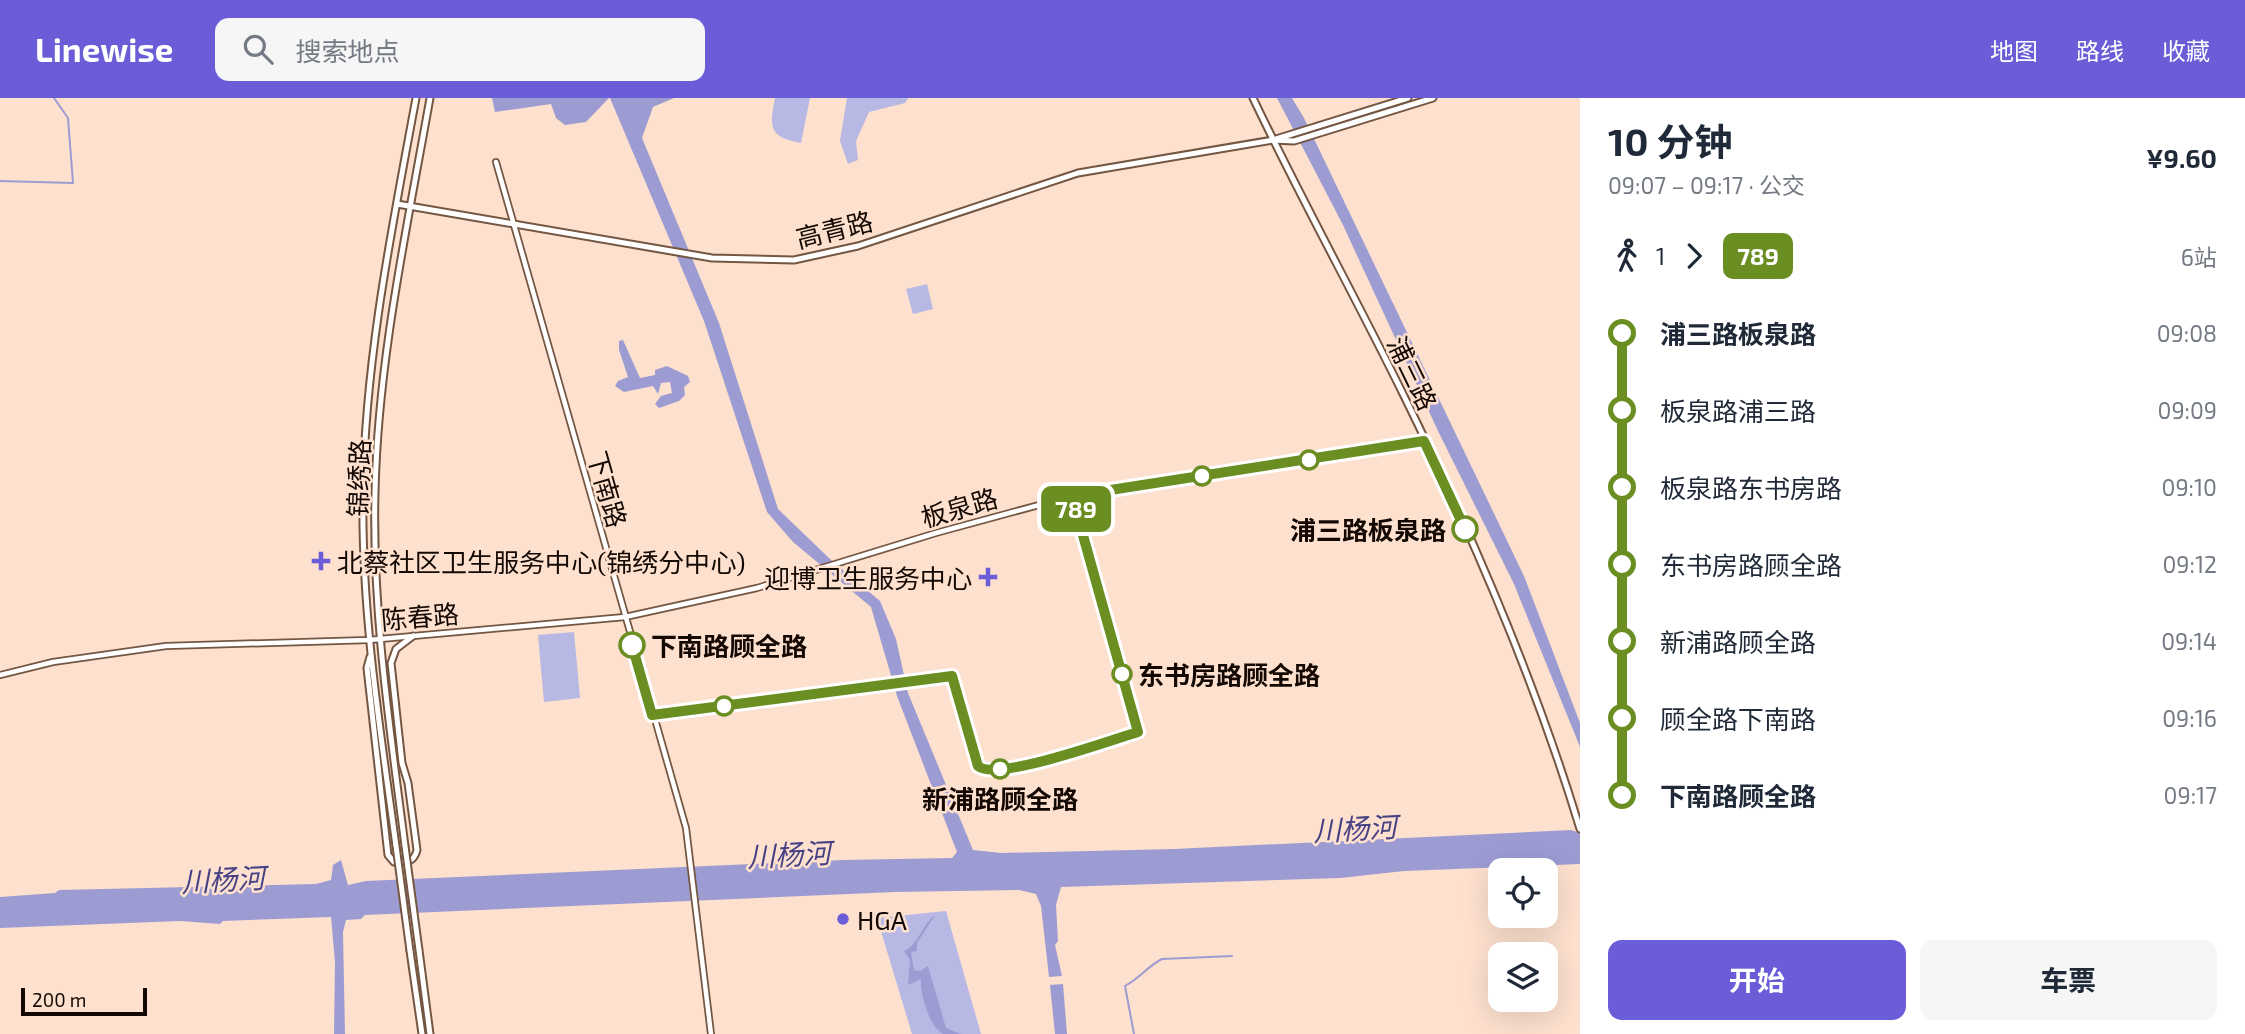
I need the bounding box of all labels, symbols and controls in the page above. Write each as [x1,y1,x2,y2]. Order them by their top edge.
search box [215,18,705,81]
text: Linewise [35,29,173,69]
icon: search [239,30,277,68]
text: 搜索地点 [295,35,399,66]
text: 地图 [1990,36,2038,65]
text: 路线 [2076,36,2124,65]
text: 收藏 [2162,36,2210,65]
text: 10 分钟 [1608,118,1733,164]
text: ¥9.60 [2146,142,2217,173]
text: 09:07 – 09:17 · 公交 [1608,171,1805,199]
street label: 高青路 [792,205,876,253]
icon: walk [1608,237,1646,275]
icon: forward [1675,237,1713,275]
text: 789 [1737,241,1779,270]
text: 1 [1656,242,1665,270]
text: 6站 [2181,243,2217,271]
text: 浦三路板泉路 [1660,318,1816,349]
text: 09:08 [2157,319,2217,347]
street label: 浦三路 [1382,331,1444,415]
text: 板泉路浦三路 [1660,395,1816,426]
text: 09:09 [2158,396,2217,424]
street label: 锦绣路 [341,438,375,518]
street label: 下南路 [582,447,634,531]
unlabelled marker [1299,450,1319,470]
unlabelled marker [1192,466,1212,486]
text: 板泉路东书房路 [1660,472,1842,503]
text: 09:10 [2162,473,2217,501]
street label: 板泉路 [917,481,1001,533]
line badge: 789 [1036,486,1116,532]
text: 789 [1055,494,1097,523]
place label: 浦三路板泉路 [1290,514,1446,545]
marker: 浦三路板泉路 [1452,516,1478,542]
place label: 北蔡社区卫生服务中心(锦绣分中心) [337,546,746,577]
text: 东书房路顾全路 [1660,549,1842,580]
text: 09:12 [2162,550,2217,578]
marker: 北蔡社区卫生服务中心(锦绣分中心) [311,551,331,571]
place label: 迎博卫生服务中心 [764,562,972,593]
marker: 迎博卫生服务中心 [978,567,998,587]
street label: 陈春路 [380,597,460,635]
text: 新浦路顾全路 [1660,626,1816,657]
text: 09:14 [2161,627,2217,655]
place label: 下南路顾全路 [651,630,807,661]
marker: 下南路顾全路 [619,632,645,658]
place label: 东书房路顾全路 [1138,659,1320,690]
marker: 东书房路顾全路 [1112,664,1132,684]
unlabelled marker [714,696,734,716]
text: 顾全路下南路 [1660,703,1816,734]
text: 09:16 [2162,704,2217,732]
marker: 新浦路顾全路 [990,759,1010,779]
text: 下南路顾全路 [1660,780,1816,811]
text: 09:17 [2164,781,2217,809]
place label: 新浦路顾全路 [922,783,1078,814]
water label: 川杨河 [1312,809,1403,847]
water label: 川杨河 [746,835,837,873]
map controls [1488,858,1558,1012]
button: locate [1488,858,1558,928]
water label: 川杨河 [180,860,271,898]
place label: HGA [857,904,907,935]
marker: HGA [835,911,851,927]
button: 开始 [1608,940,1906,1020]
button: 车票 [1920,940,2217,1020]
button: layers [1488,942,1558,1012]
scale bar [21,985,147,1017]
text: 200 m [32,988,86,1011]

